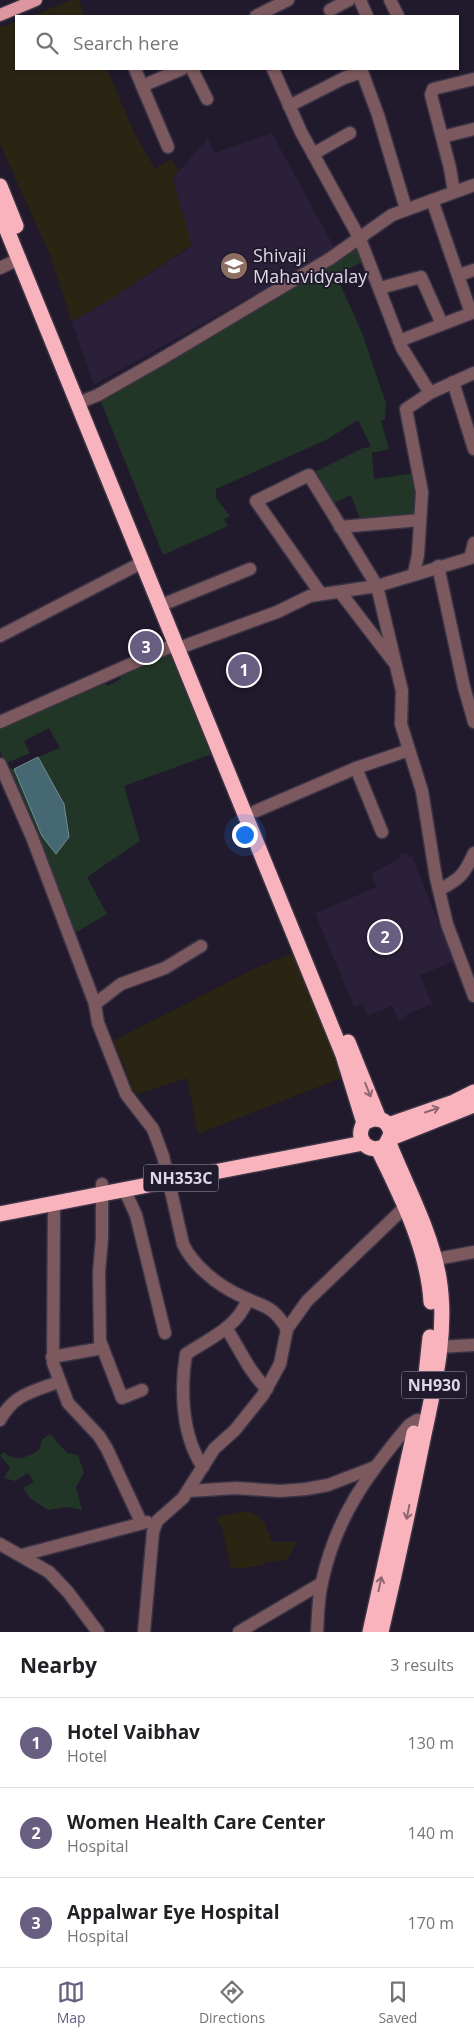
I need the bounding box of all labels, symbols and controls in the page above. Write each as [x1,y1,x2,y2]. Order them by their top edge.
search box [15,15,459,70]
icon: search [33,29,61,57]
text: Search here [73,30,179,56]
place label: Shivaji Mahavidyalay [253,243,368,288]
school or university icon: Shivaji Mahavidyalay [219,251,249,281]
pin: 3 [130,628,162,666]
pin: 1 [228,651,260,689]
your location [232,822,258,848]
pin: 2 [369,918,401,956]
one-way arrow [364,1082,373,1097]
one-way arrow [423,1104,439,1114]
road number: NH353C [144,1164,218,1192]
road number: NH930 [402,1372,466,1398]
one-way arrow [403,1503,413,1519]
one-way arrow [376,1577,385,1593]
text: Nearby [20,1651,97,1679]
text: 3 results [390,1654,454,1676]
text: Hotel Vaibhav [67,1719,200,1745]
text: 1 [31,1732,41,1754]
text: 130 m [408,1732,454,1754]
text: Hotel [67,1745,107,1767]
text: Women Health Care Center [67,1809,325,1835]
text: 2 [31,1822,41,1844]
text: 140 m [408,1822,454,1844]
text: Hospital [67,1835,129,1857]
text: Appalwar Eye Hospital [67,1899,279,1925]
text: 3 [31,1912,41,1934]
text: 170 m [408,1912,454,1934]
text: Hospital [67,1925,129,1947]
tab: Map [57,1978,86,2027]
tab: Directions [199,1978,265,2027]
tab: Saved [378,1978,417,2027]

